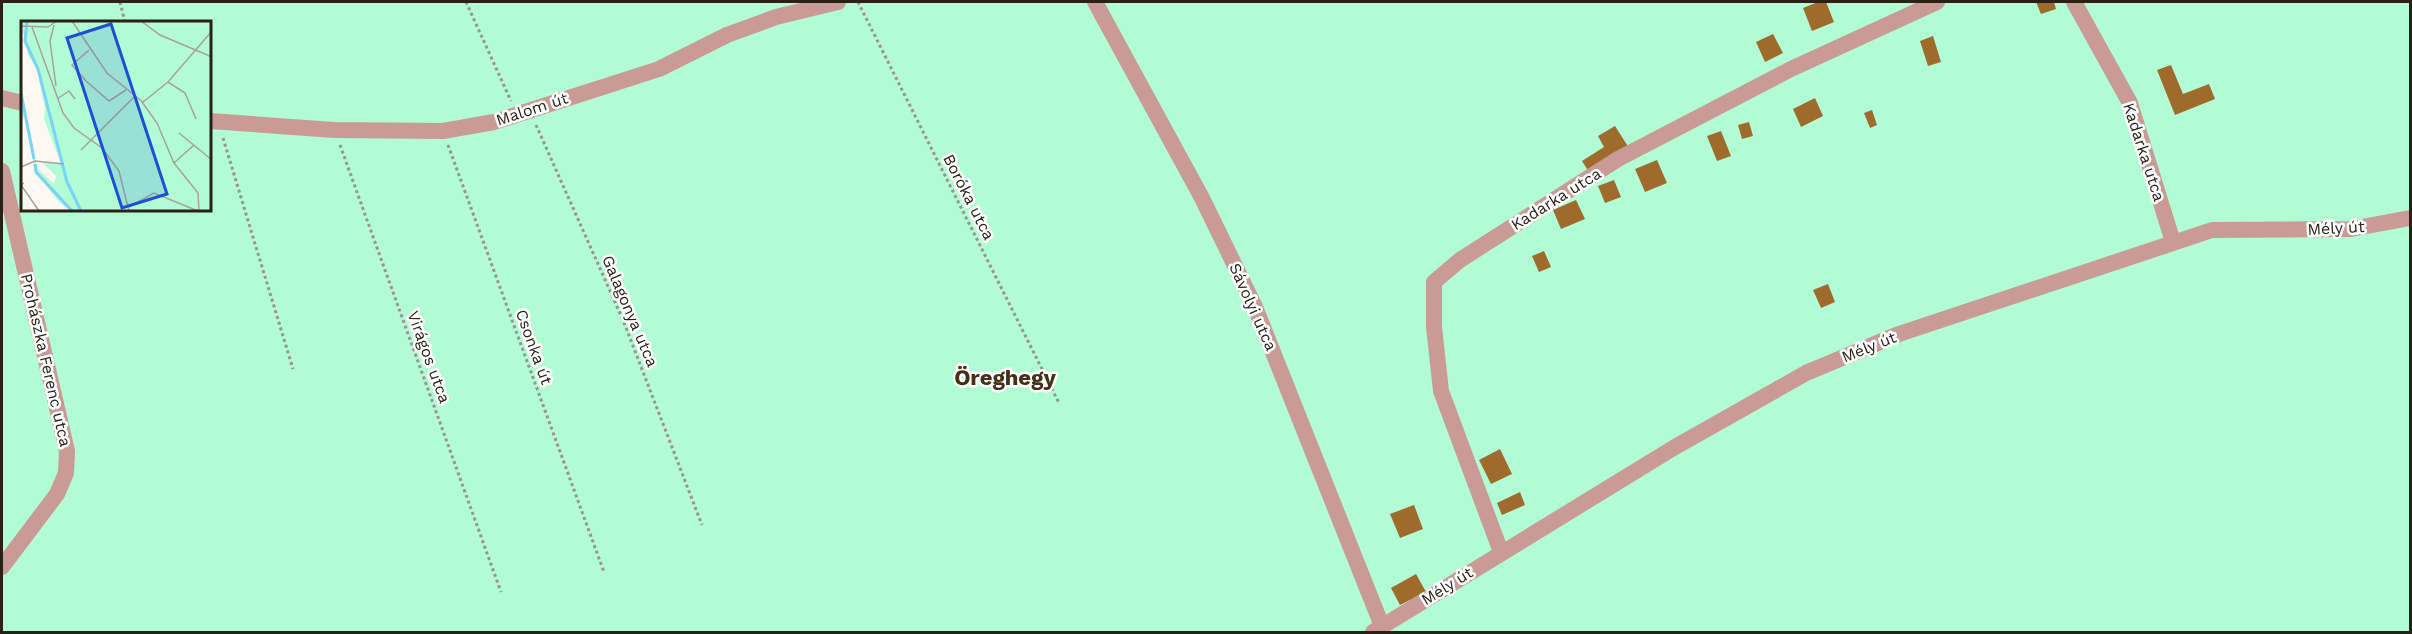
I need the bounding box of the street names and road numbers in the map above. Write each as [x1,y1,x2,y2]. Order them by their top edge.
street label: Malom út [494,88,571,130]
street label: Kadarka utca [2119,100,2169,204]
street label: Boróka utca [939,151,999,243]
street label: Kadarka utca [1507,164,1605,234]
street label: Mély út [2307,217,2365,239]
street label: Galagonya utca [598,252,662,370]
street label: Sávolyi utca [1225,260,1281,354]
street label: Prohászka Ferenc utca [17,272,75,448]
street label: Csonka út [512,307,556,387]
street label: Virágos utca [404,308,454,406]
street label: Mély út [1839,327,1899,367]
street label: Mély út [1418,563,1477,609]

